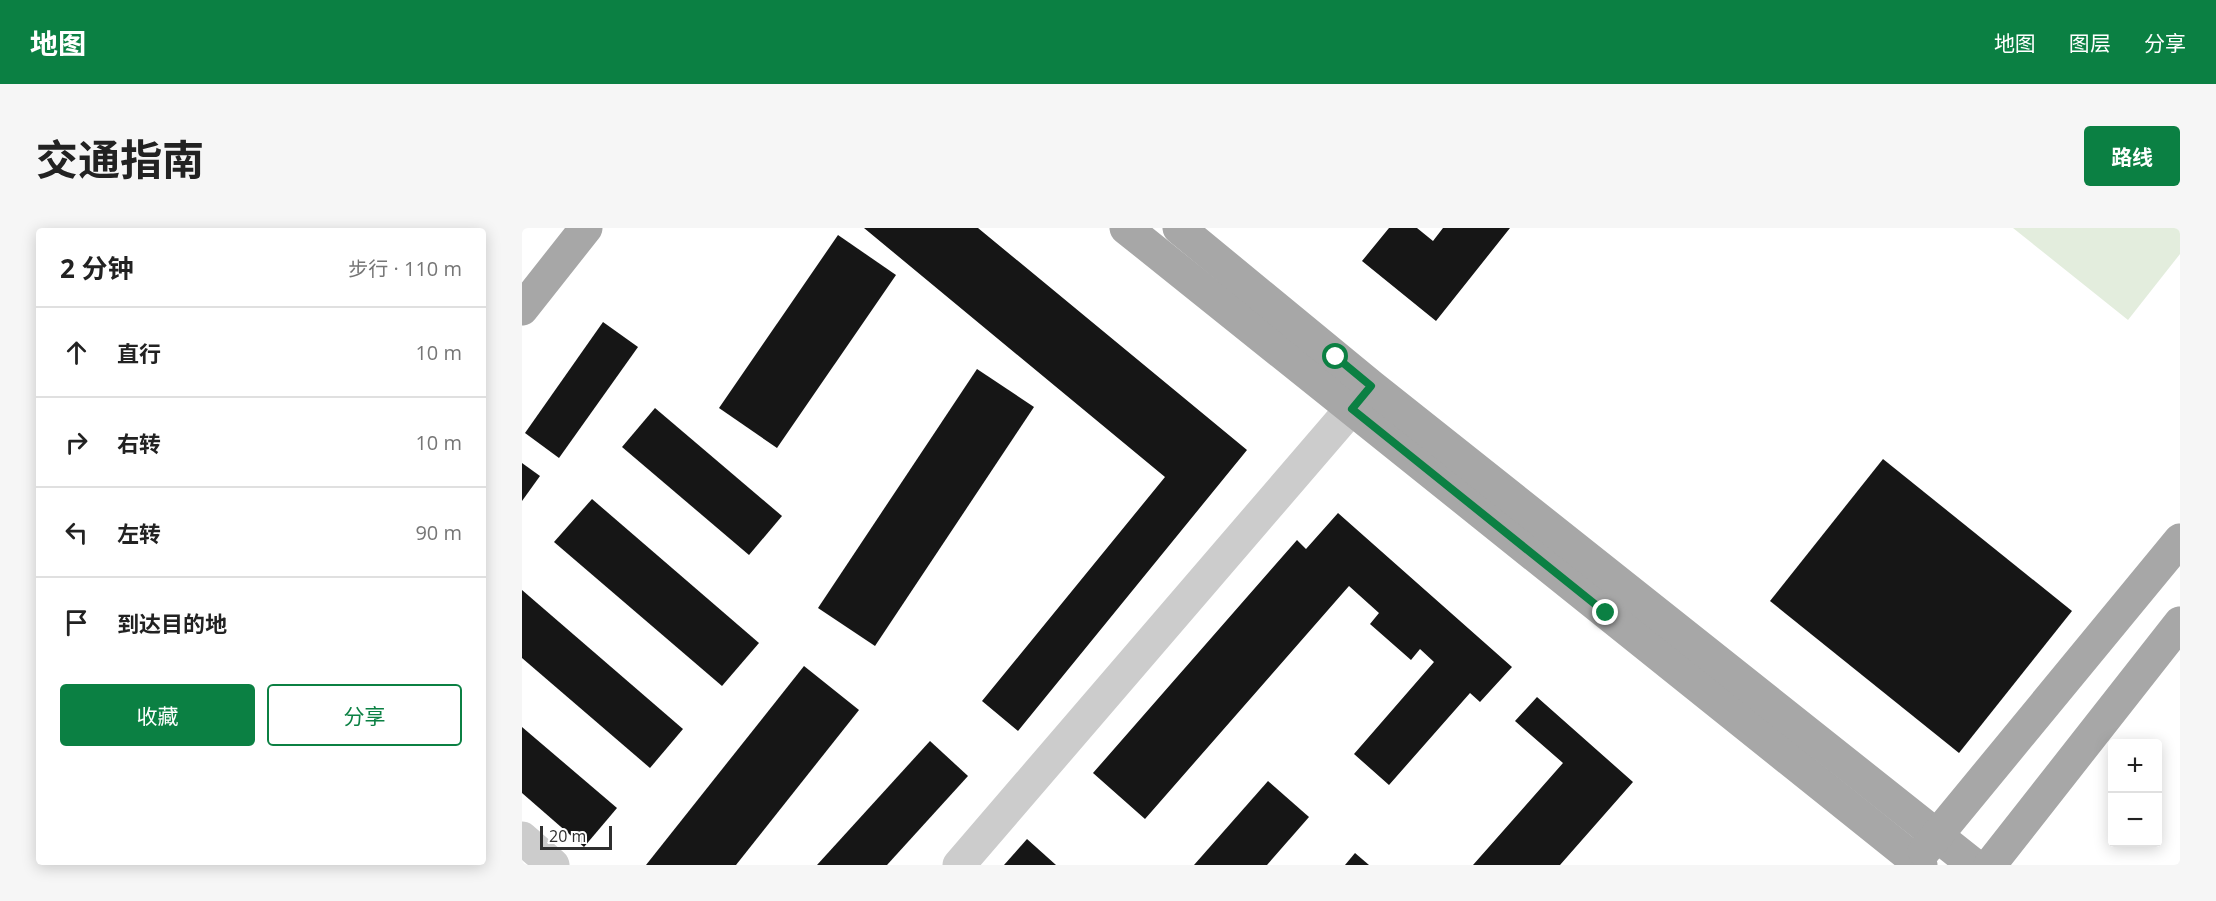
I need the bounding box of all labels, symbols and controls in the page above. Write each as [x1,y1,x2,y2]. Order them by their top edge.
text: 地图 [30,24,86,62]
text: 地图 [1994,29,2036,57]
text: 图层 [2069,29,2111,57]
text: 分享 [2144,29,2186,57]
button: 路线 [2084,126,2180,186]
text: 交通指南 [36,130,204,187]
text: 2 分钟 [60,250,134,286]
text: 步行 · 110 m [348,255,462,282]
icon: ahead [60,336,93,369]
text: 直行 [117,338,161,368]
text: 10 m [415,339,462,366]
route start [1322,343,1348,369]
icon: right [60,426,93,459]
text: 右转 [117,428,161,458]
text: 10 m [415,429,462,456]
icon: left [60,516,93,549]
text: 左转 [117,518,161,548]
text: 90 m [415,519,462,546]
route end [1592,599,1618,625]
icon: arrive [60,606,93,639]
text: 到达目的地 [117,608,227,638]
button: 收藏 [60,684,255,746]
button: 分享 [267,684,462,746]
map controls [2108,739,2162,847]
button: + [2108,739,2162,793]
button: − [2108,793,2162,847]
scale bar [540,823,612,850]
text: 20 m [549,825,586,847]

